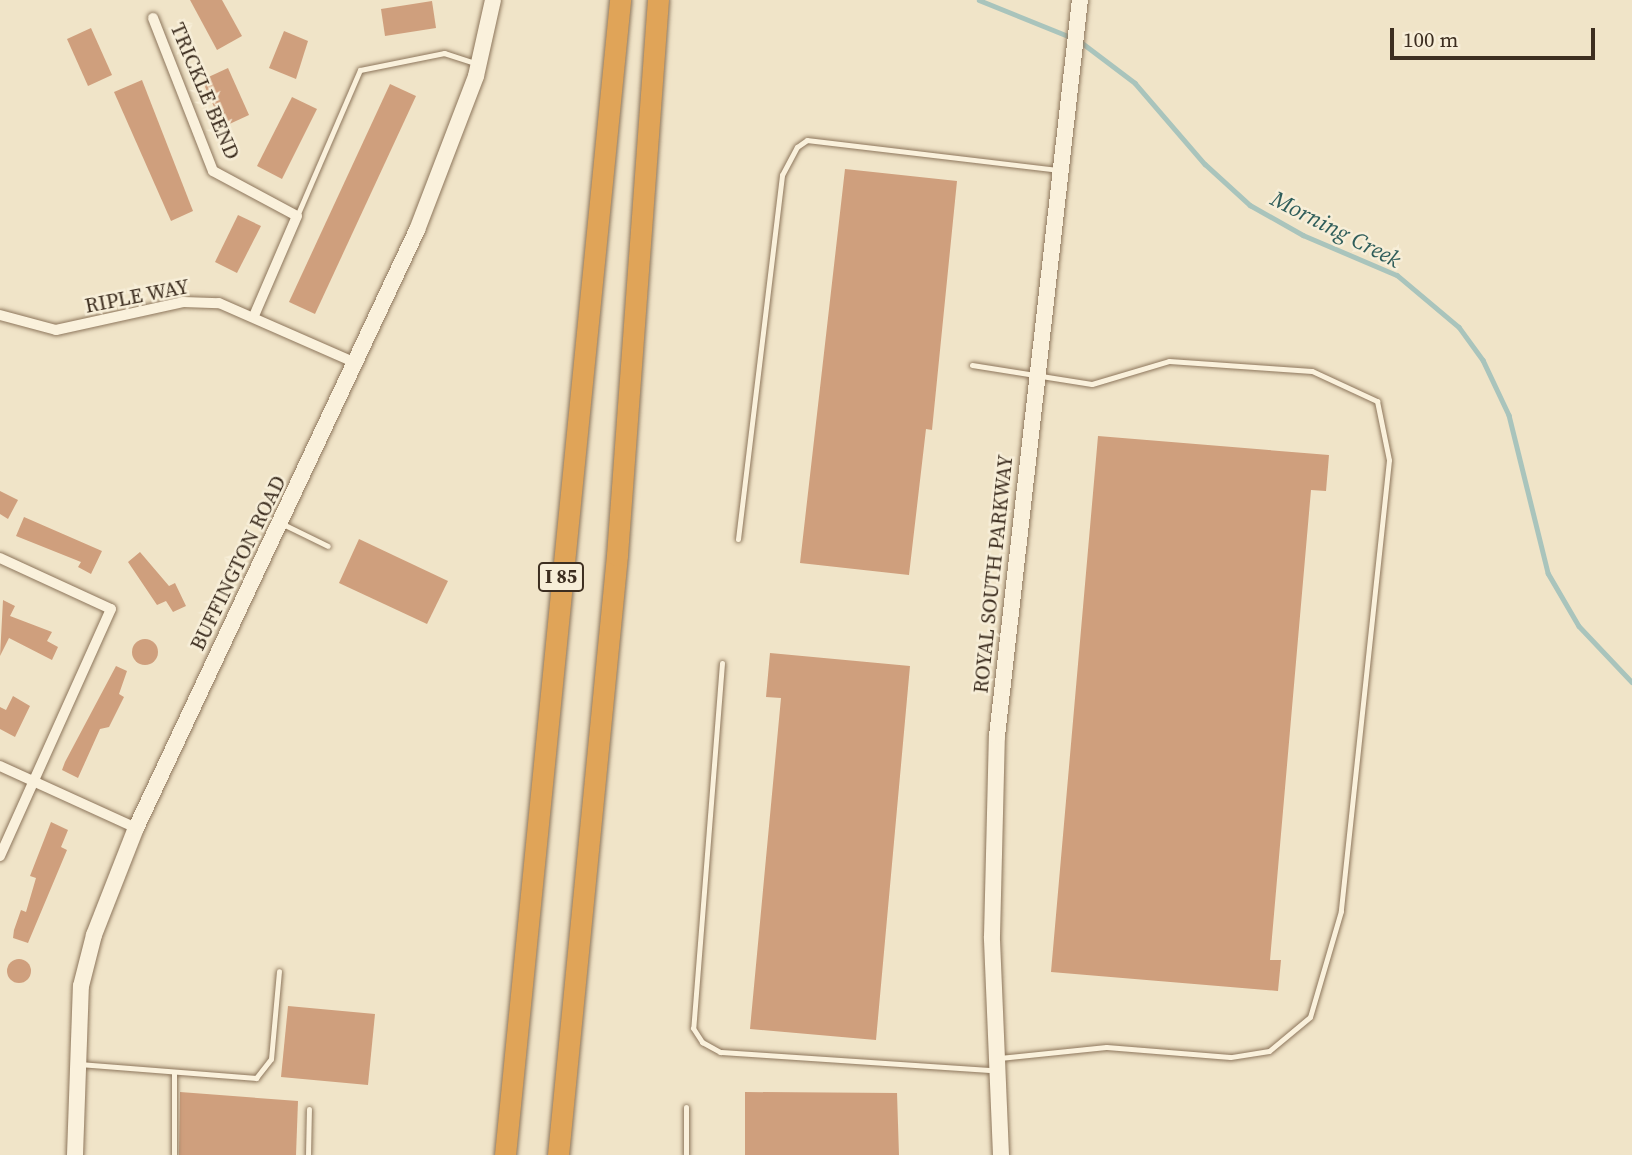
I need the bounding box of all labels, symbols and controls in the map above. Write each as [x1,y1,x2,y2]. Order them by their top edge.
scale bar [1394,14,1599,58]
street label: TRICKLE BEND [165,19,245,163]
text: 100 m [1403,25,1458,54]
water label: Morning Creek [1266,184,1406,274]
street label: RIPLE WAY [82,273,192,319]
street label: ROYAL SOUTH PARKWAY [968,453,1018,695]
street label: BUFFINGTON ROAD [185,471,291,655]
road number: I 85 [536,562,586,592]

